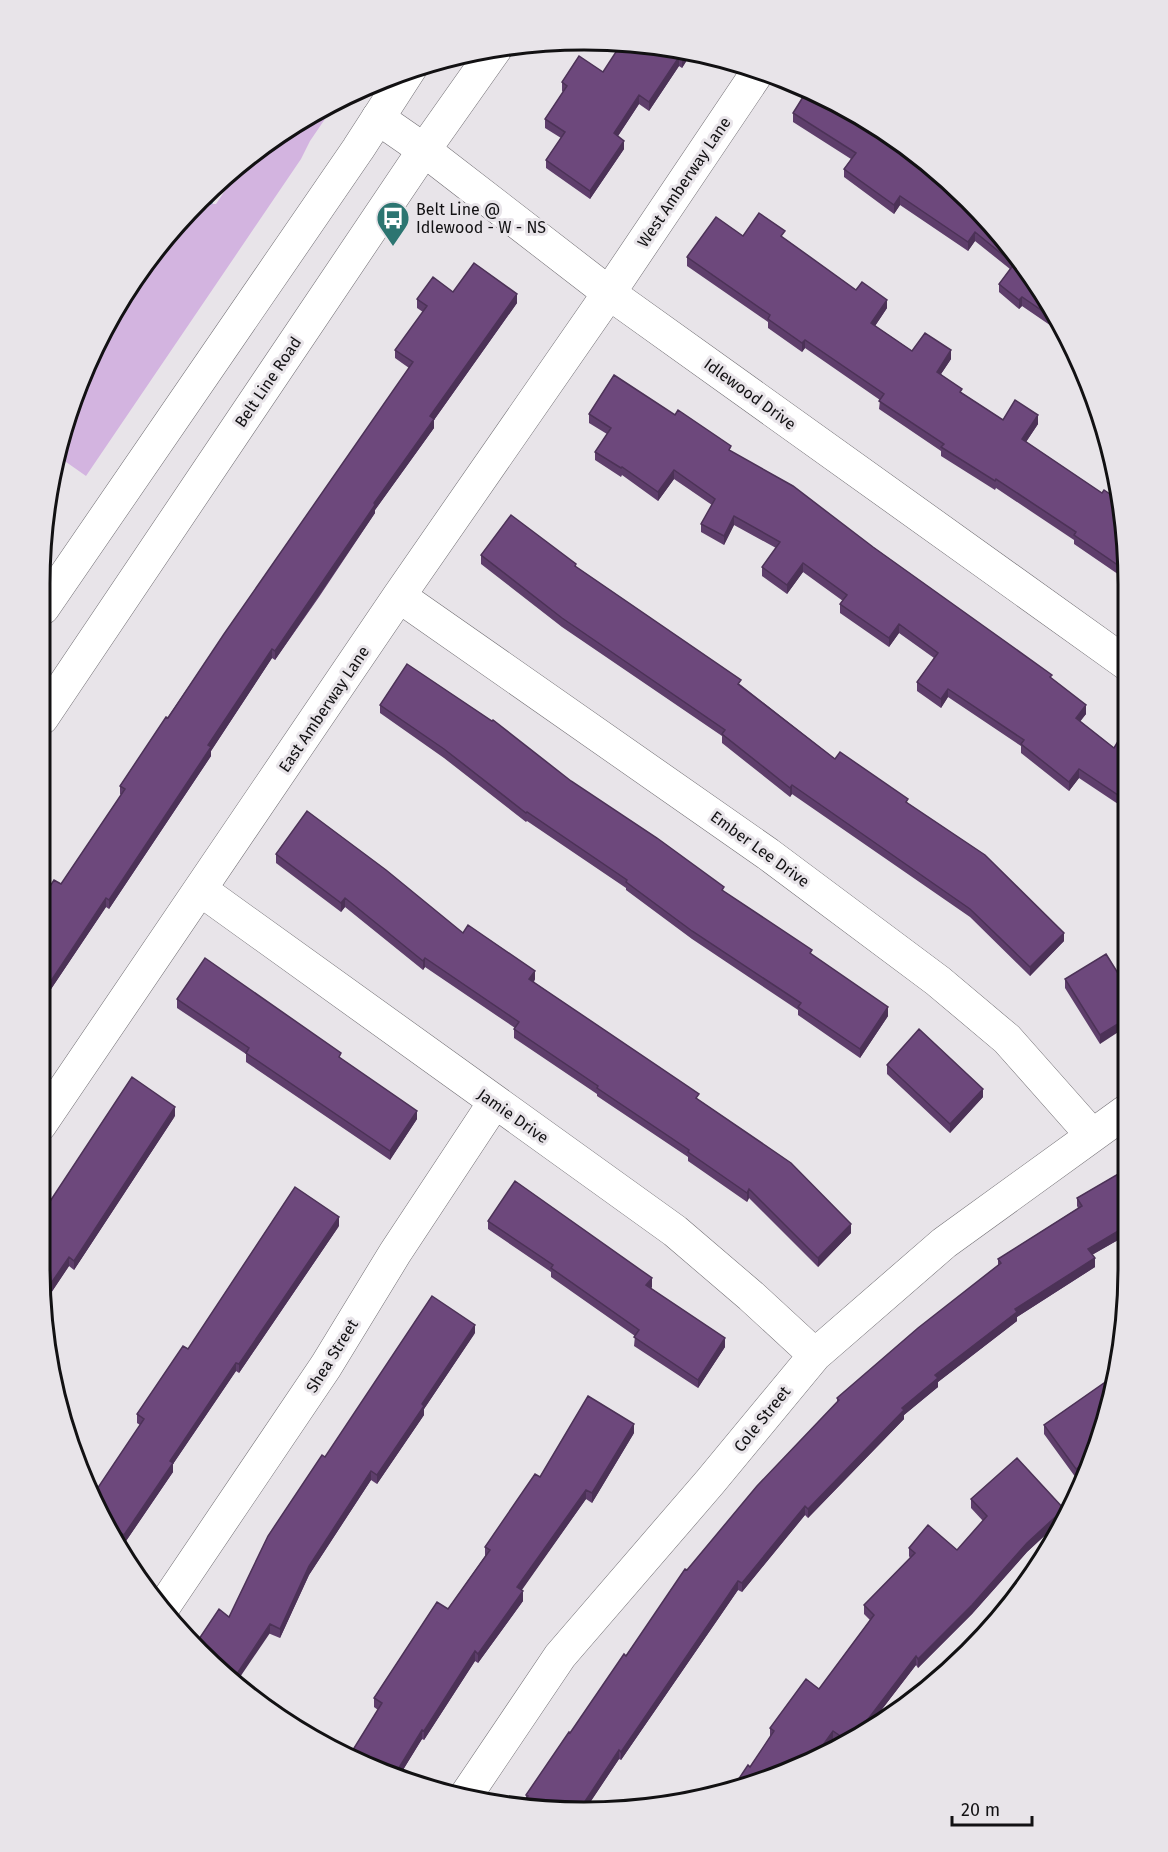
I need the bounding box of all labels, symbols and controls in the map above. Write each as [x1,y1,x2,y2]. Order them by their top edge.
street label: West Amberway Lane [633,113,735,251]
bus stop icon: Belt Line @ Idlewood - W - NS [375,200,411,247]
place label: Belt Line @ Idlewood - W - NS [416,200,546,237]
street label: Belt Line Road [231,333,305,431]
street label: Idlewood Drive [700,354,800,434]
street label: East Amberway Lane [275,642,373,776]
street label: Ember Lee Drive [707,807,813,891]
street label: Jamie Drive [474,1085,552,1147]
street label: Shea Street [302,1316,362,1396]
street label: Cole Street [730,1382,794,1456]
scale bar [952,1789,1032,1827]
text: 20 m [961,1799,1000,1821]

